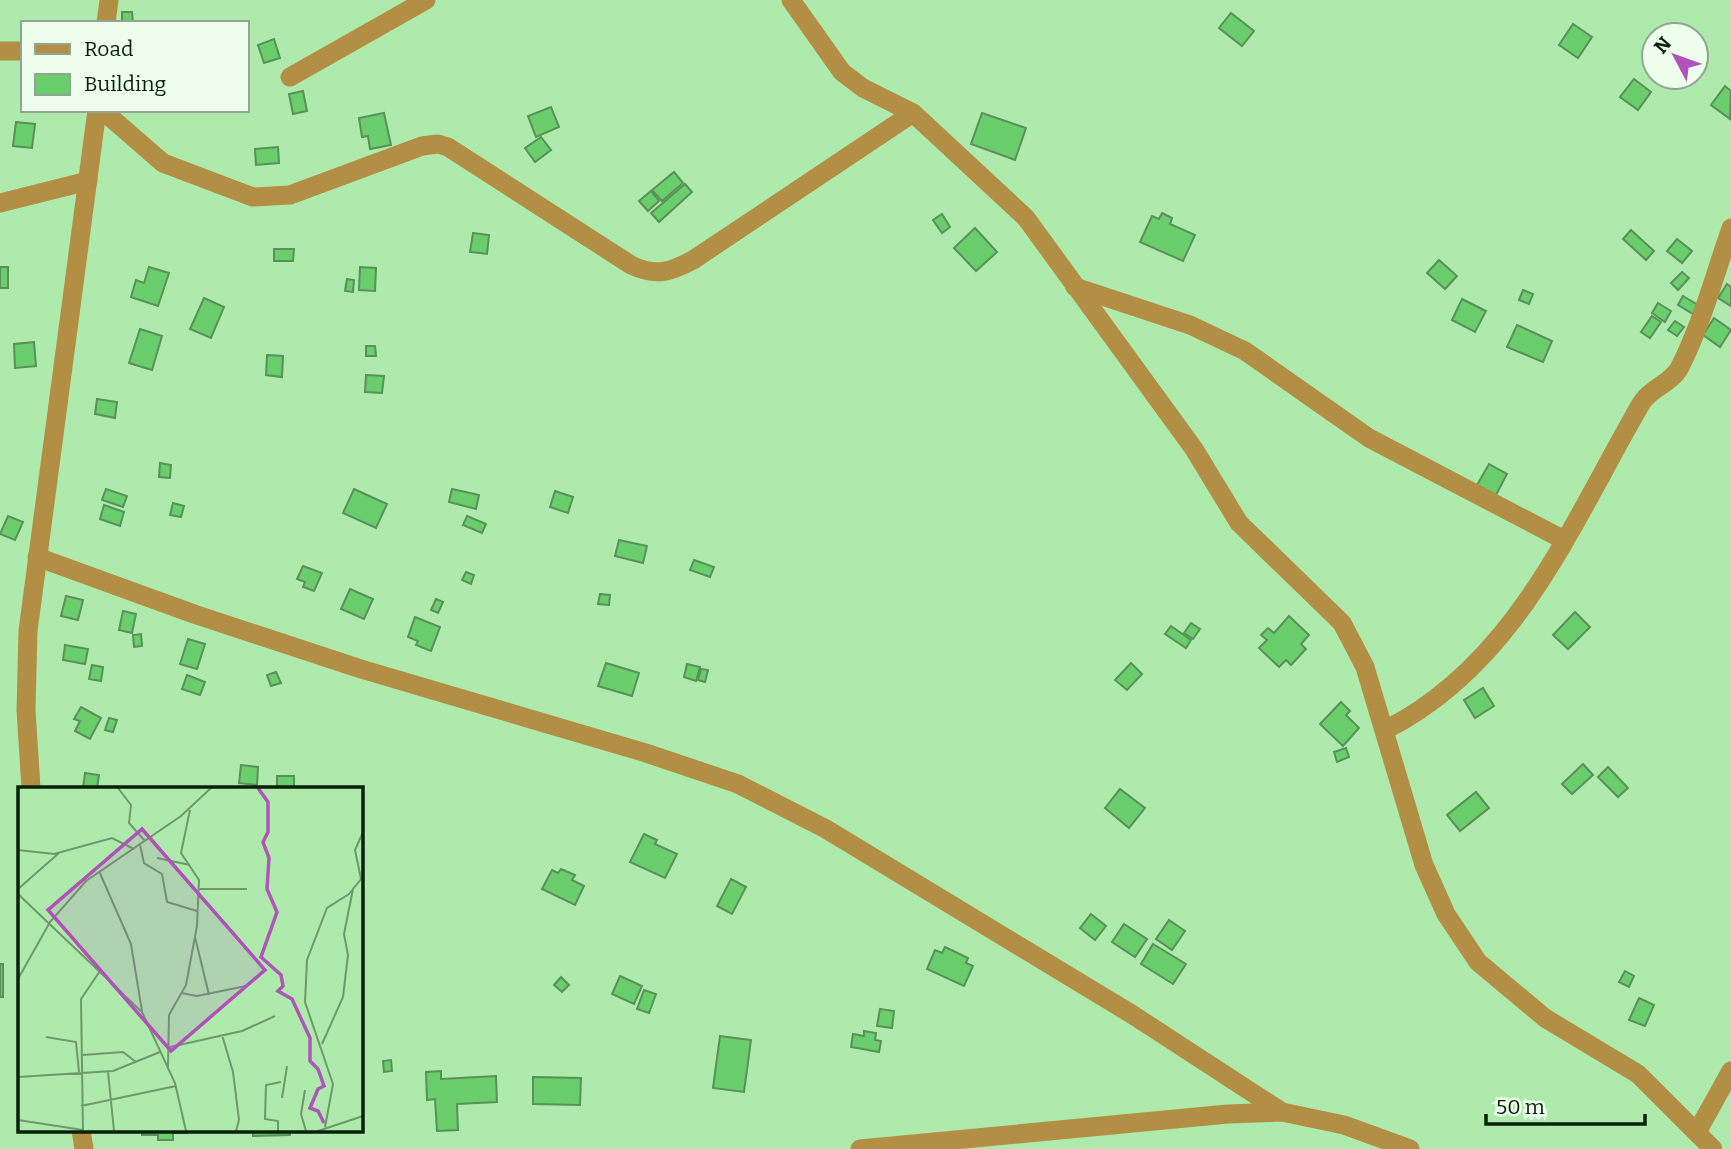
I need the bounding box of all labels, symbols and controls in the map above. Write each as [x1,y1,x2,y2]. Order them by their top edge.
legend [21,21,248,112]
north arrow [1640,21,1710,91]
text: N [1649,32,1676,58]
text: Road [84,36,133,62]
text: Building [84,71,167,97]
inset map [18,787,362,1132]
scale bar [1486,1082,1645,1126]
text: 50 m [1496,1094,1545,1120]

